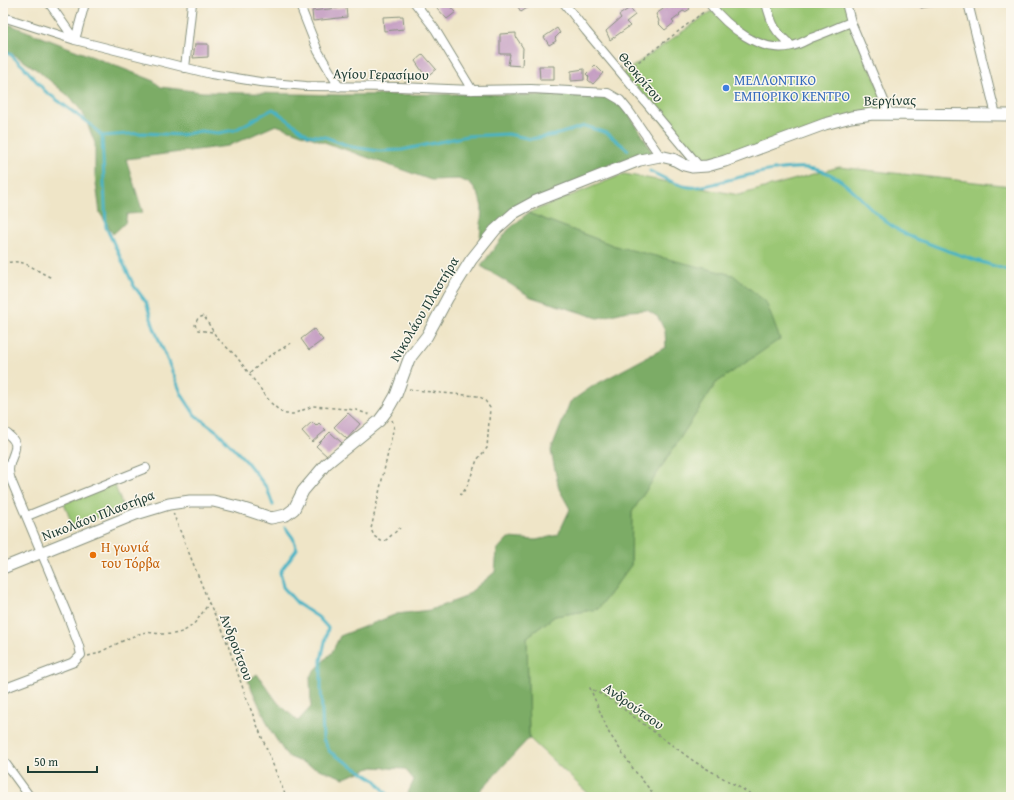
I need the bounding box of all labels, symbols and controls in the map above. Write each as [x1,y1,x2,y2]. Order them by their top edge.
street label: Θεοκρίτου [614,47,668,107]
street label: Αγίου Γερασίμου [333,63,429,85]
place label: ΜΕΛΛΟΝΤΙΚΟ ΕΜΠΟΡΙΚΟ ΚΕΝΤΡΟ [734,70,850,106]
marker: ΜΕΛΛΟΝΤΙΚΟ ΕΜΠΟΡΙΚΟ ΚΕΝΤΡΟ [721,83,731,93]
street label: Βεργίνας [864,90,916,110]
street label: Νικολάου Πλαστήρα [385,252,464,365]
street label: Νικολάου Πλαστήρα [39,484,158,546]
place label: Η γωνιά του Τόρβα [101,537,161,573]
marker: Η γωνιά του Τόρβα [88,550,98,560]
street label: Ανδρούτσου [215,611,259,683]
street label: Ανδρούτσου [600,678,668,734]
scale bar [28,748,97,774]
text: 50 m [34,753,58,770]

